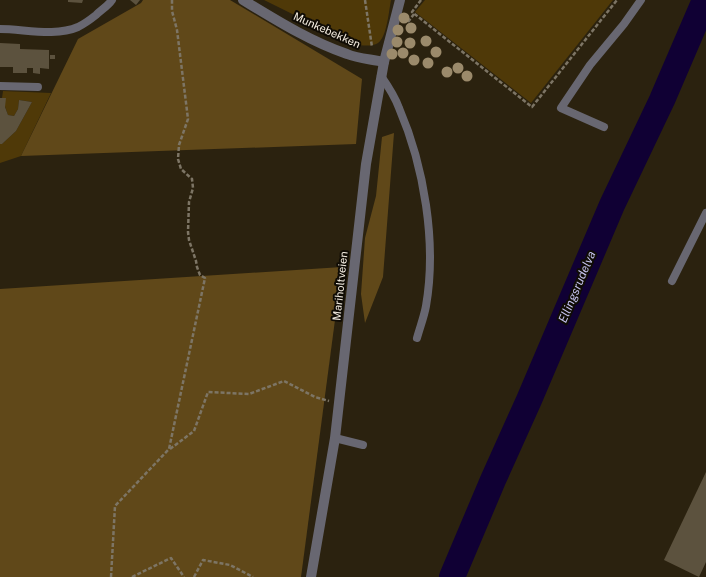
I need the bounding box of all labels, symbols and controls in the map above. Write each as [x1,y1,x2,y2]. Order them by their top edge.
street label: Munkebekken [292,10,362,50]
water label: Ellingsrudelva [556,249,598,325]
street label: Mariholtveien [330,251,350,321]

